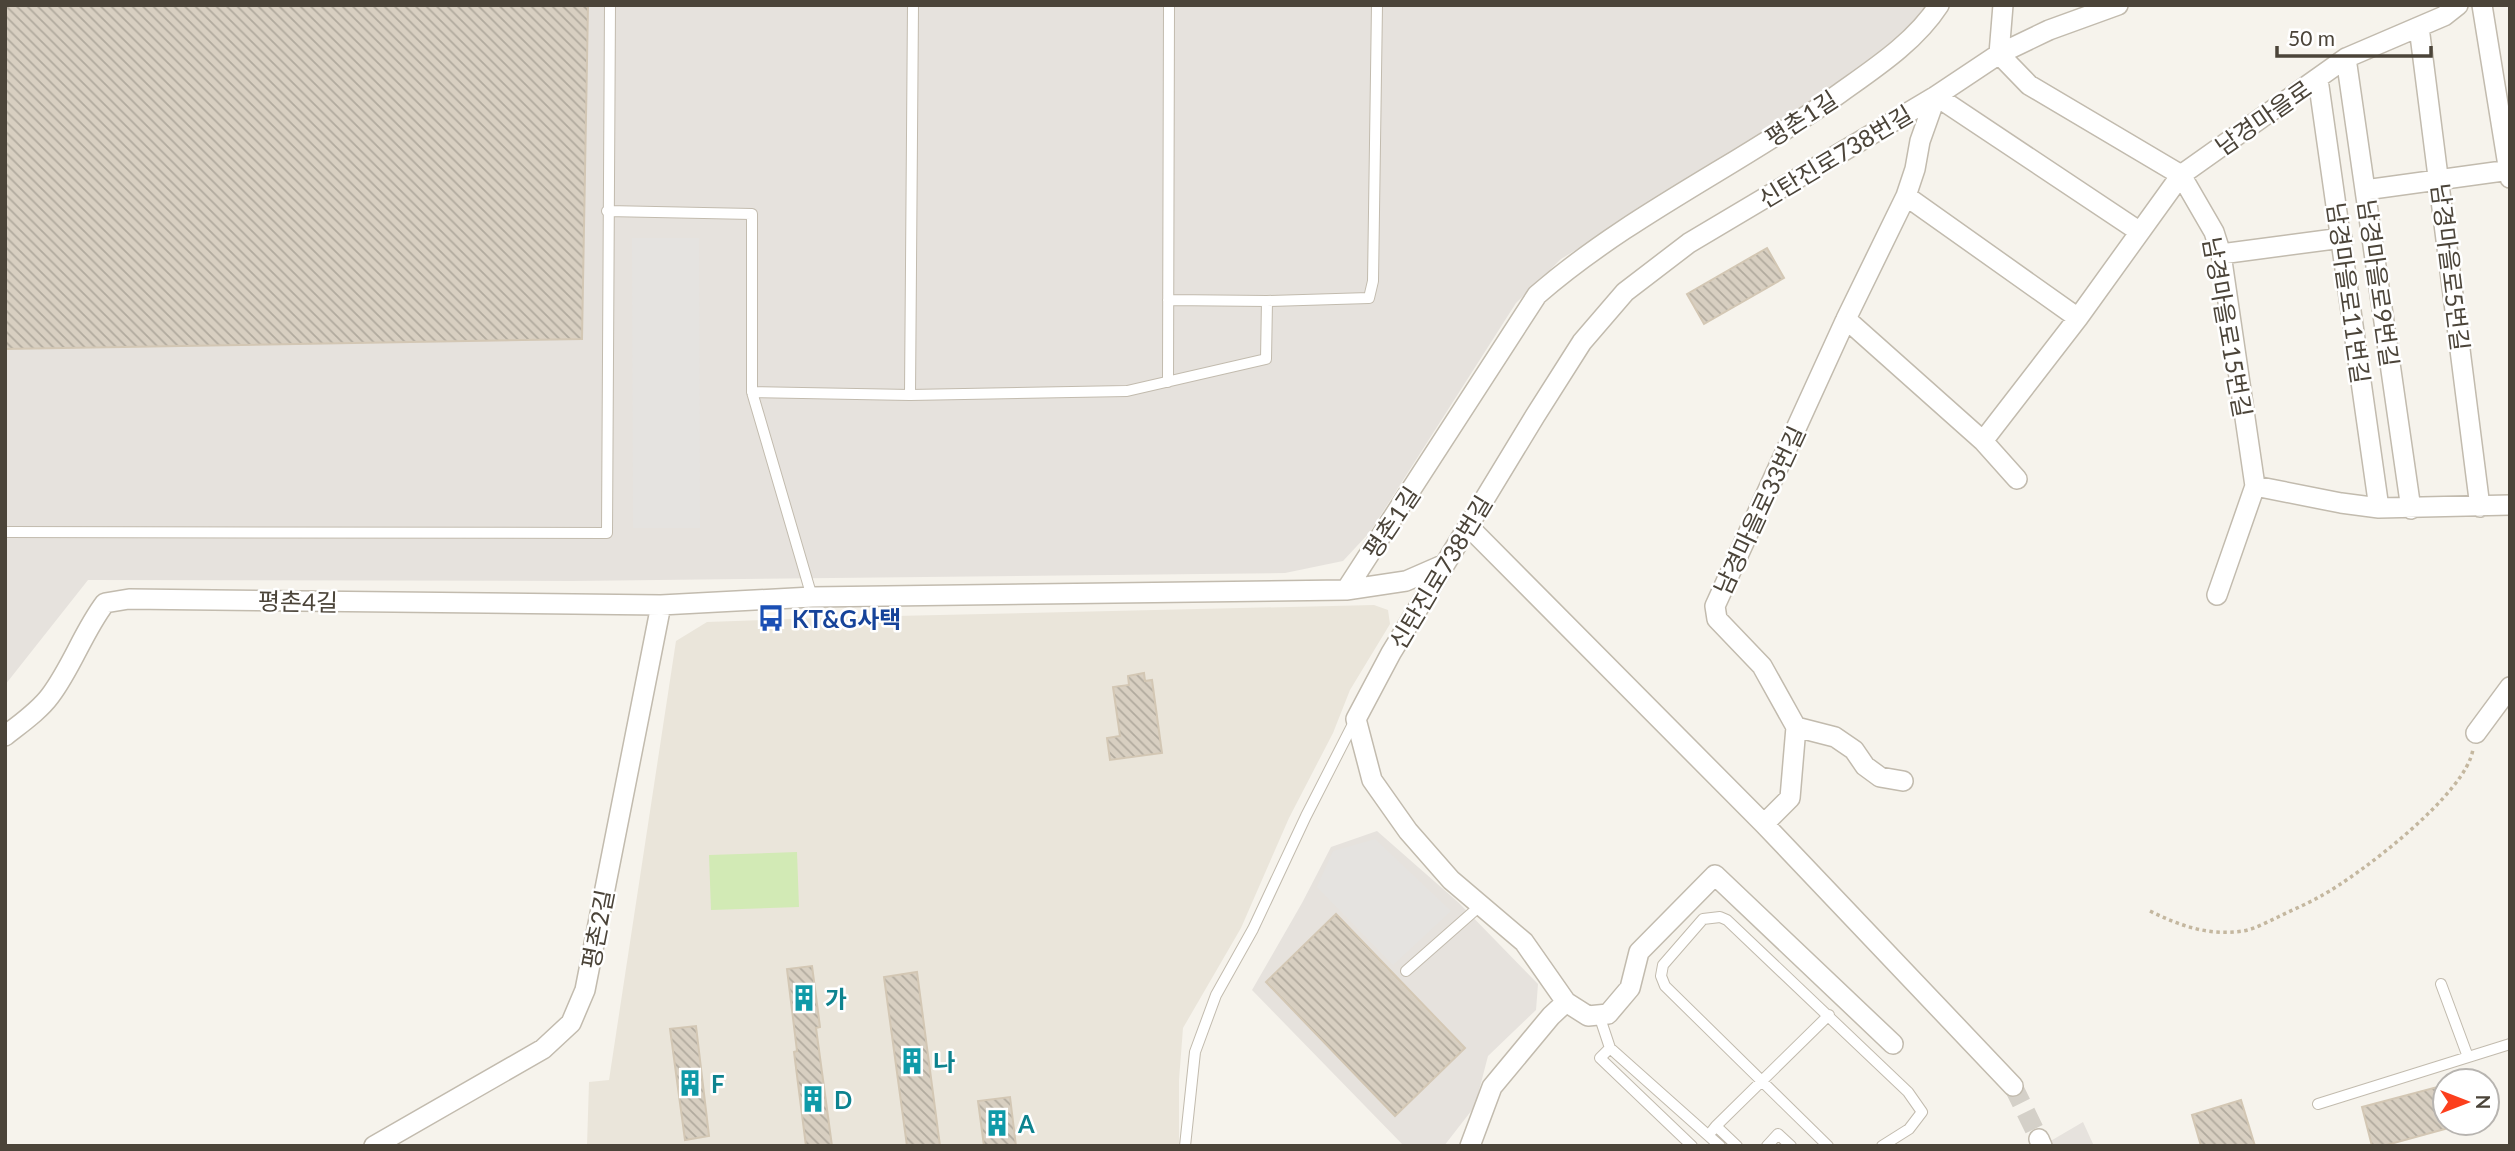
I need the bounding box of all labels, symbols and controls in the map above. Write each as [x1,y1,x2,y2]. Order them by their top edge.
scale bar [2277,14,2431,58]
text: 50 m [2288,25,2335,50]
street label: 남경마을로 [2209,73,2317,161]
street label: 평촌1길 [1759,84,1843,152]
street label: 신탄진로738번길 [1753,99,1917,213]
street label: 남경마을로5번길 [2426,182,2476,352]
street label: 남경마을로9번길 [2353,198,2405,368]
street label: 남경마을로11번길 [2322,201,2376,385]
street label: 남경마을로15번길 [2198,235,2258,419]
street label: 남경마을로33번길 [1707,421,1811,599]
street label: 평촌1길 [1357,481,1425,563]
street label: 신탄진로738번길 [1383,490,1497,654]
street label: 평촌4길 [258,586,338,616]
bus stop icon: KT&G사택 [756,603,786,633]
place label: KT&G사택 [792,604,901,633]
street label: 평촌2길 [575,887,619,971]
building icon: 가 [789,983,819,1013]
place label: 가 [825,984,847,1013]
building icon: 나 [897,1046,927,1076]
place label: 나 [933,1047,955,1076]
north arrow [2431,1067,2501,1137]
building icon: F [675,1068,705,1098]
place label: F [711,1069,725,1098]
building icon: D [798,1084,828,1114]
place label: D [834,1085,852,1114]
text: N [2472,1095,2495,1109]
building icon: A [982,1108,1012,1138]
place label: A [1017,1109,1035,1138]

